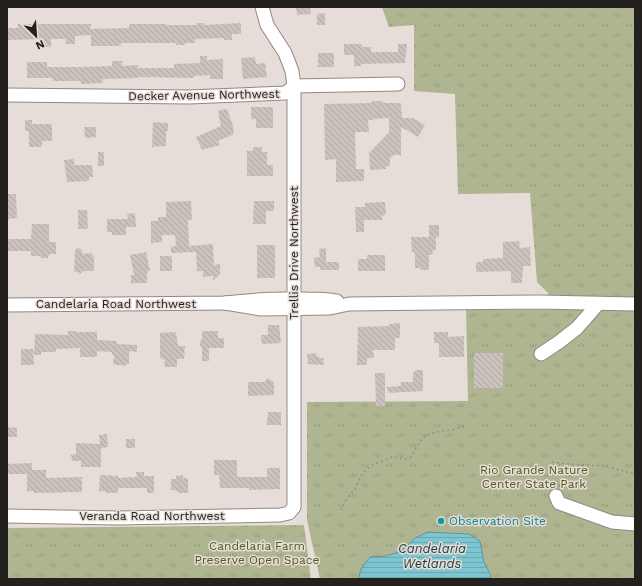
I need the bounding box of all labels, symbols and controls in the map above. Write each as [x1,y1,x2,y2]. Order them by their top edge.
north arrow [16,16,56,56]
text: N [34,37,46,52]
street label: Decker Avenue Northwest [128,87,280,103]
street label: Trellis Drive Northwest [287,186,301,320]
street label: Candelaria Road Northwest [36,297,196,311]
park label: Rio Grande Nature Center State Park [480,463,588,491]
street label: Veranda Road Northwest [79,509,225,523]
place label: Observation Site [449,514,546,528]
marker: Observation Site [436,516,446,526]
park label: Candelaria Farm Preserve Open Space [195,539,319,567]
water label: Candelaria Wetlands [398,541,466,571]

